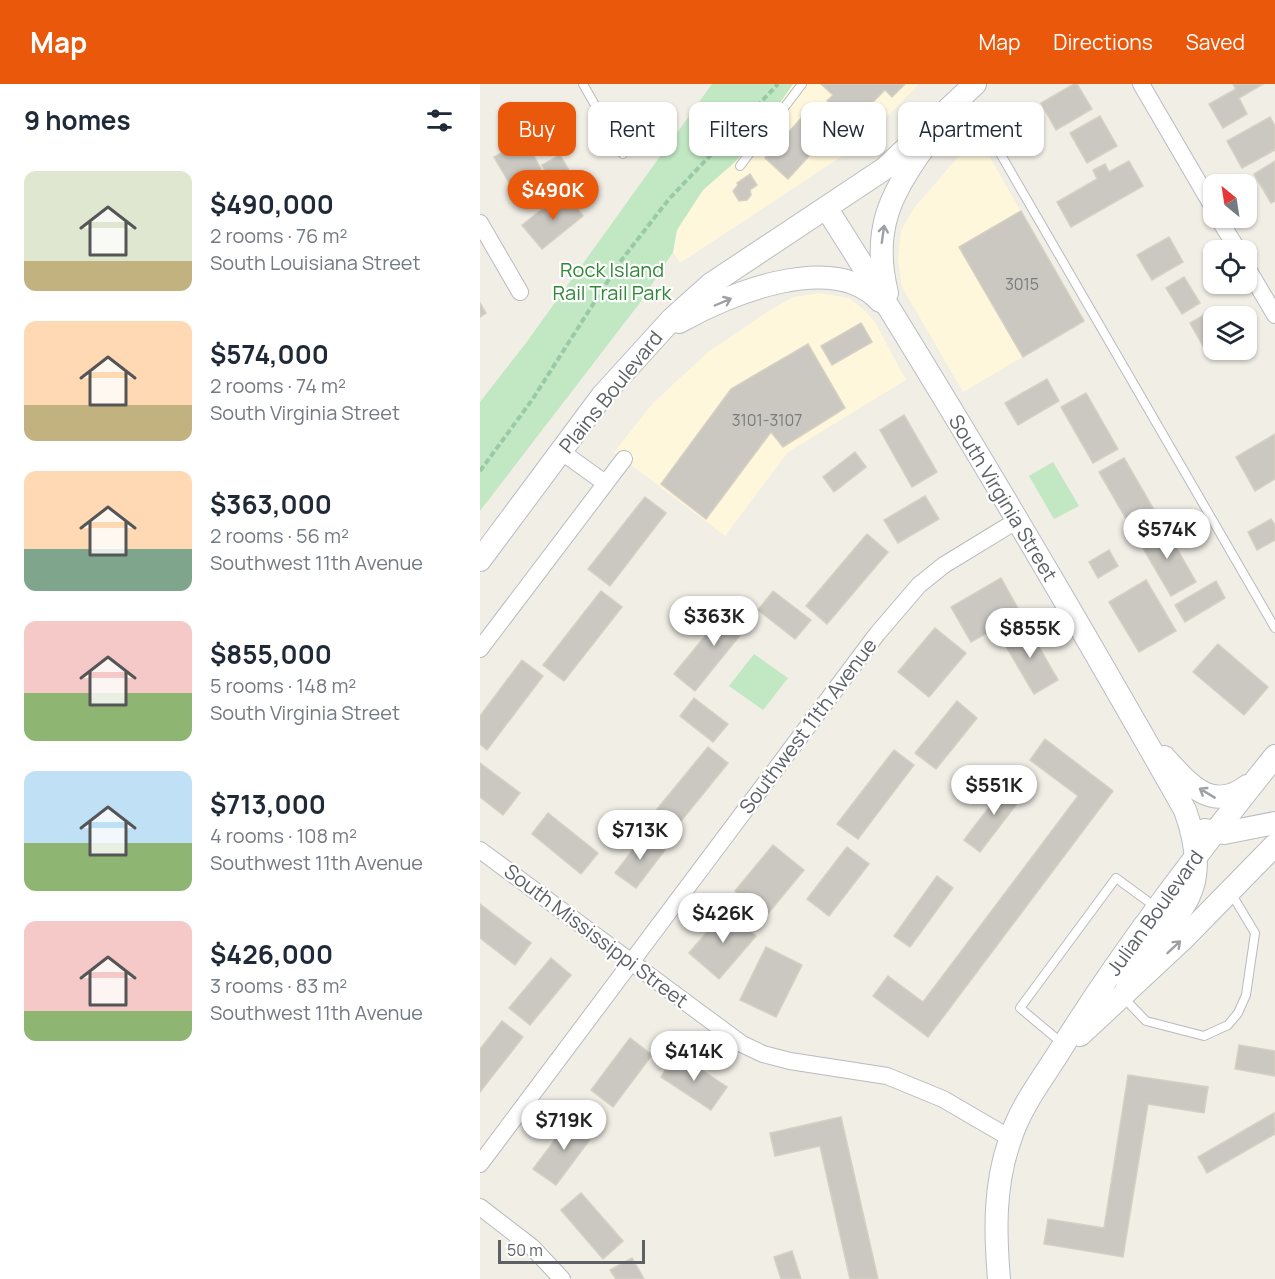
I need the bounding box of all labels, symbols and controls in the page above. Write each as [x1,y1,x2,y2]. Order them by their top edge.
text: Map [30,23,87,61]
text: Map [979,28,1020,56]
text: Directions [1053,28,1153,56]
text: Saved [1186,28,1245,56]
text: 9 homes [24,102,131,138]
chip: Buy [498,102,576,156]
chip: Rent [588,102,677,156]
chip: Filters [689,102,789,156]
chip: New [801,102,886,156]
chip: Apartment [898,102,1044,156]
icon: filters [423,104,456,137]
pin: $490K [511,170,595,221]
north arrow [1203,174,1257,228]
map controls [1203,174,1257,360]
text: $490K [522,176,584,203]
text: $490,000 [210,186,334,222]
icon: home [72,195,144,267]
text: 2 rooms · 76 m² [210,222,347,249]
one-way arrow [877,225,888,244]
button: locate [1203,240,1257,294]
text: South Louisiana Street [210,249,421,276]
park label: Rock Island Rail Trail Park [552,256,673,306]
house number: 3015 [1005,273,1039,295]
one-way arrow [713,296,731,307]
button: layers [1203,306,1257,360]
street label: Plains Boulevard [553,325,668,459]
text: $574,000 [210,336,329,372]
icon: home [72,345,144,417]
text: 2 rooms · 74 m² [210,372,346,399]
text: South Virginia Street [210,399,400,426]
house number: 3101-3107 [732,409,802,431]
street label: South Virginia Street [943,409,1064,586]
text: $363,000 [210,486,332,522]
icon: home [72,495,144,567]
pin: $574K [1125,509,1209,560]
text: $574K [1137,515,1197,542]
text: 2 rooms · 56 m² [210,522,349,549]
text: Southwest 11th Avenue [210,549,423,576]
pin: $363K [672,596,756,647]
text: $363K [683,602,745,629]
pin: $855K [988,608,1072,659]
text: $855K [999,614,1061,641]
street label: Southwest 11th Avenue [733,633,882,819]
text: $855,000 [210,636,332,672]
icon: home [72,645,144,717]
text: 5 rooms · 148 m² [210,672,356,699]
text: South Virginia Street [210,699,400,726]
pin: $551K [952,765,1036,816]
text: $551K [965,771,1023,798]
text: $713,000 [210,786,326,822]
one-way arrow [1199,787,1216,799]
icon: home [72,795,144,867]
pin: $713K [598,810,682,861]
text: $713K [612,816,668,843]
text: 4 rooms · 108 m² [210,822,357,849]
street label: Julian Boulevard [1100,845,1209,981]
text: Southwest 11th Avenue [210,849,423,876]
street label: South Mississippi Street [499,857,694,1014]
pin: $426K [681,893,765,944]
text: $426K [692,899,754,926]
text: $426,000 [210,936,333,972]
one-way arrow [1166,940,1181,954]
icon: home [72,945,144,1017]
text: 3 rooms · 83 m² [210,972,347,999]
text: Southwest 11th Avenue [210,999,423,1026]
pin: $414K [652,1031,736,1082]
text: $414K [665,1037,723,1064]
pin: $719K [522,1100,606,1151]
text: $719K [535,1106,593,1133]
scale bar [498,1237,645,1264]
text: 50 m [507,1239,543,1261]

